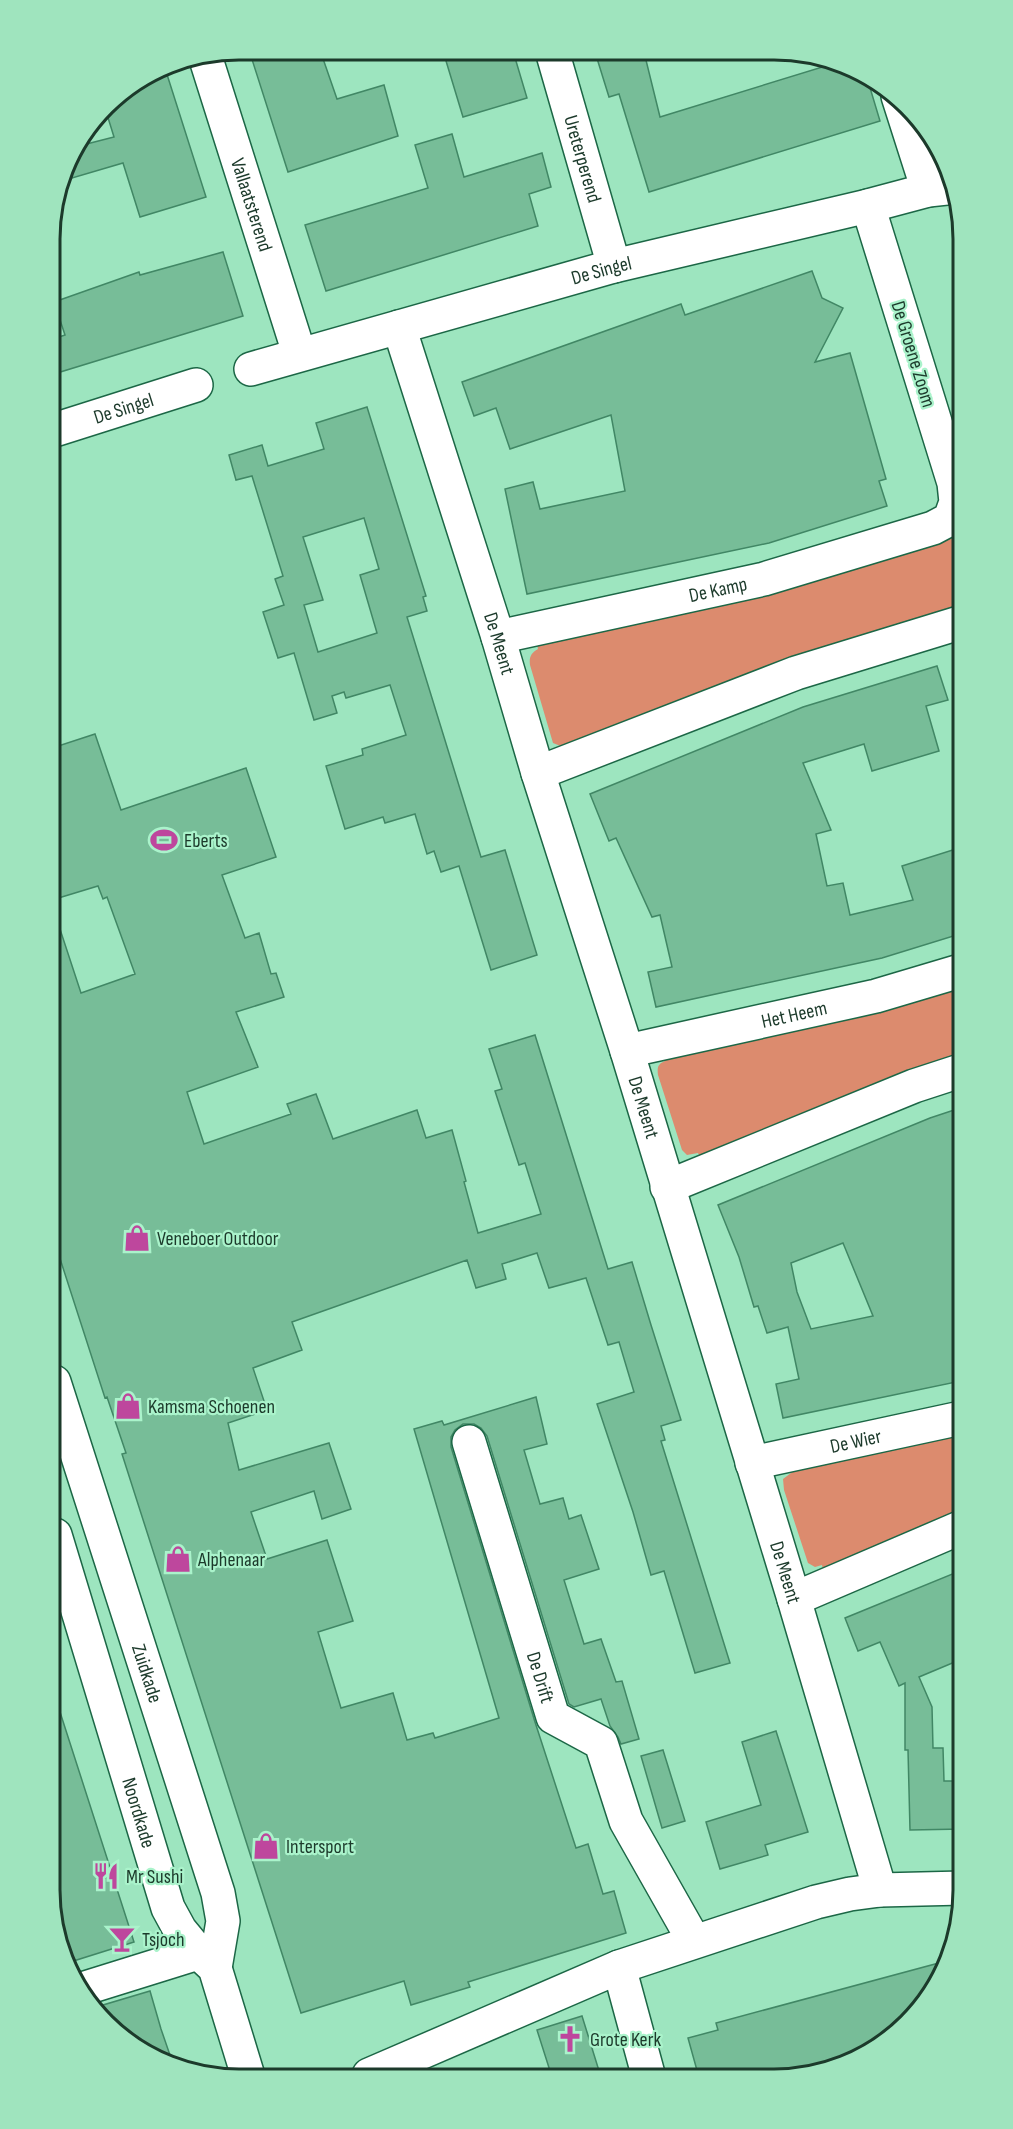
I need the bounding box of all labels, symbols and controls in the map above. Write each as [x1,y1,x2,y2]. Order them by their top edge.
street label: Ureterperend [558,112,606,205]
street label: Vallaatsterend [225,155,277,255]
street label: De Singel [569,251,634,291]
street label: De Groene Zoom [885,298,941,410]
street label: De Singel [91,388,157,430]
street label: De Kamp [687,572,749,608]
street label: De Meent [478,609,519,678]
sports icon: Eberts [149,825,179,855]
place label: Eberts [184,829,228,853]
street label: Het Heem [759,996,829,1034]
street label: De Meent [622,1074,664,1142]
shop icon: Veneboer Outdoor [122,1223,152,1253]
place label: Veneboer Outdoor [157,1227,279,1251]
shop icon: Kamsma Schoenen [113,1391,143,1421]
place label: Kamsma Schoenen [148,1395,275,1419]
street label: De Wier [828,1424,884,1459]
street label: De Meent [764,1538,806,1606]
shop icon: Alphenaar [163,1544,193,1574]
place label: Alphenaar [197,1548,265,1572]
street label: Zuidkade [126,1641,167,1706]
street label: De Drift [521,1649,559,1706]
street label: Noordkade [116,1775,160,1851]
shop icon: Intersport [251,1831,281,1861]
place label: Intersport [286,1835,354,1859]
restaurant icon: Mr Sushi [91,1861,121,1891]
place label: Mr Sushi [126,1865,183,1889]
bar icon: Tsjoch [107,1924,137,1954]
place label: Tsjoch [142,1928,185,1952]
church icon: Grote Kerk [555,2024,585,2054]
place label: Grote Kerk [590,2028,661,2052]

